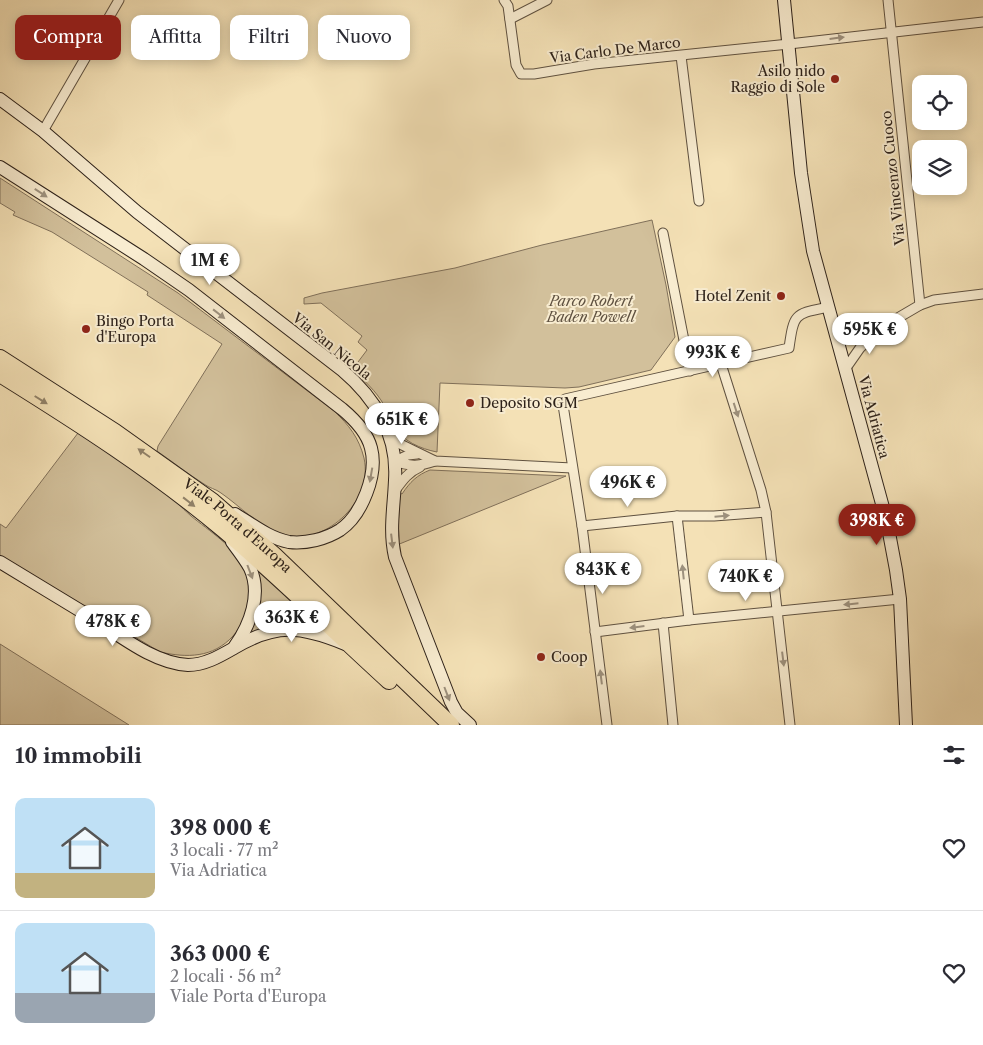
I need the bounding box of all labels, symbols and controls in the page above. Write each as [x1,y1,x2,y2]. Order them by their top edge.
chip: Compra [15,15,121,60]
chip: Affitta [131,15,220,60]
chip: Filtri [230,15,308,60]
chip: Nuovo [318,15,410,60]
street label: Via Carlo De Marco [547,33,682,67]
one-way arrow [830,34,846,42]
place label: Asilo nido Raggio di Sole [731,62,825,96]
marker: Asilo nido Raggio di Sole [829,73,841,85]
map controls [912,75,967,195]
button: locate [912,75,967,130]
street label: Via Vincenzo Cuoco [877,110,909,247]
button: layers [912,140,967,195]
one-way arrow [34,188,48,198]
pin: 1M € [180,244,240,286]
text: 1M € [191,250,229,270]
place label: Hotel Zenit [695,287,771,305]
marker: Hotel Zenit [775,290,787,302]
park label: Parco Robert Baden Powell [546,292,637,326]
street label: Via San Nicola [288,308,376,384]
one-way arrow [212,309,226,319]
place label: Bingo Porta d'Europa [96,312,175,346]
pin: 595K € [829,312,911,355]
text: 595K € [843,319,897,339]
marker: Bingo Porta d'Europa [80,323,92,335]
pin: 993K € [672,336,754,378]
text: 993K € [686,342,740,362]
street label: Via Adriatica [854,373,894,461]
place label: Deposito SGM [480,394,578,412]
one-way arrow [35,395,48,405]
marker: Deposito SGM [464,397,476,409]
pin: 651K € [361,402,443,445]
one-way arrow [732,403,740,418]
text: 651K € [376,409,428,429]
one-way arrow [138,448,151,458]
pin: 496K € [587,466,669,508]
one-way arrow [367,468,375,484]
text: 496K € [600,472,656,492]
street label: Viale Porta d'Europa [179,474,296,577]
one-way arrow [182,497,196,507]
pin: 398K € [836,504,918,546]
text: 398K € [849,510,905,530]
one-way arrow [714,511,730,519]
one-way arrow [388,533,396,549]
pin: 843K € [562,552,644,595]
text: 843K € [576,559,630,579]
pin: 740K € [705,560,787,602]
one-way arrow [679,563,687,579]
one-way arrow [247,564,254,579]
text: 740K € [719,566,773,586]
pin: 363K € [251,600,333,643]
one-way arrow [843,600,859,608]
pin: 478K € [72,604,154,647]
text: 363K € [265,607,319,627]
text: 478K € [86,611,140,631]
one-way arrow [629,623,645,631]
place label: Coop [551,648,588,666]
marker: Coop [535,651,547,663]
one-way arrow [779,652,787,668]
one-way arrow [597,668,605,684]
one-way arrow [444,686,452,701]
icon: filters [940,741,968,769]
text: 10 immobili [15,743,142,768]
text: 398 000 € [170,815,271,840]
icon: home [55,818,115,878]
icon: heart [940,834,968,862]
text: 3 locali · 77 m² [170,840,279,860]
text: Via Adriatica [170,860,267,880]
text: 363 000 € [170,941,270,966]
icon: home [55,943,115,1003]
icon: heart [940,959,968,987]
text: 2 locali · 56 m² [170,966,281,986]
text: Viale Porta d'Europa [170,986,326,1006]

